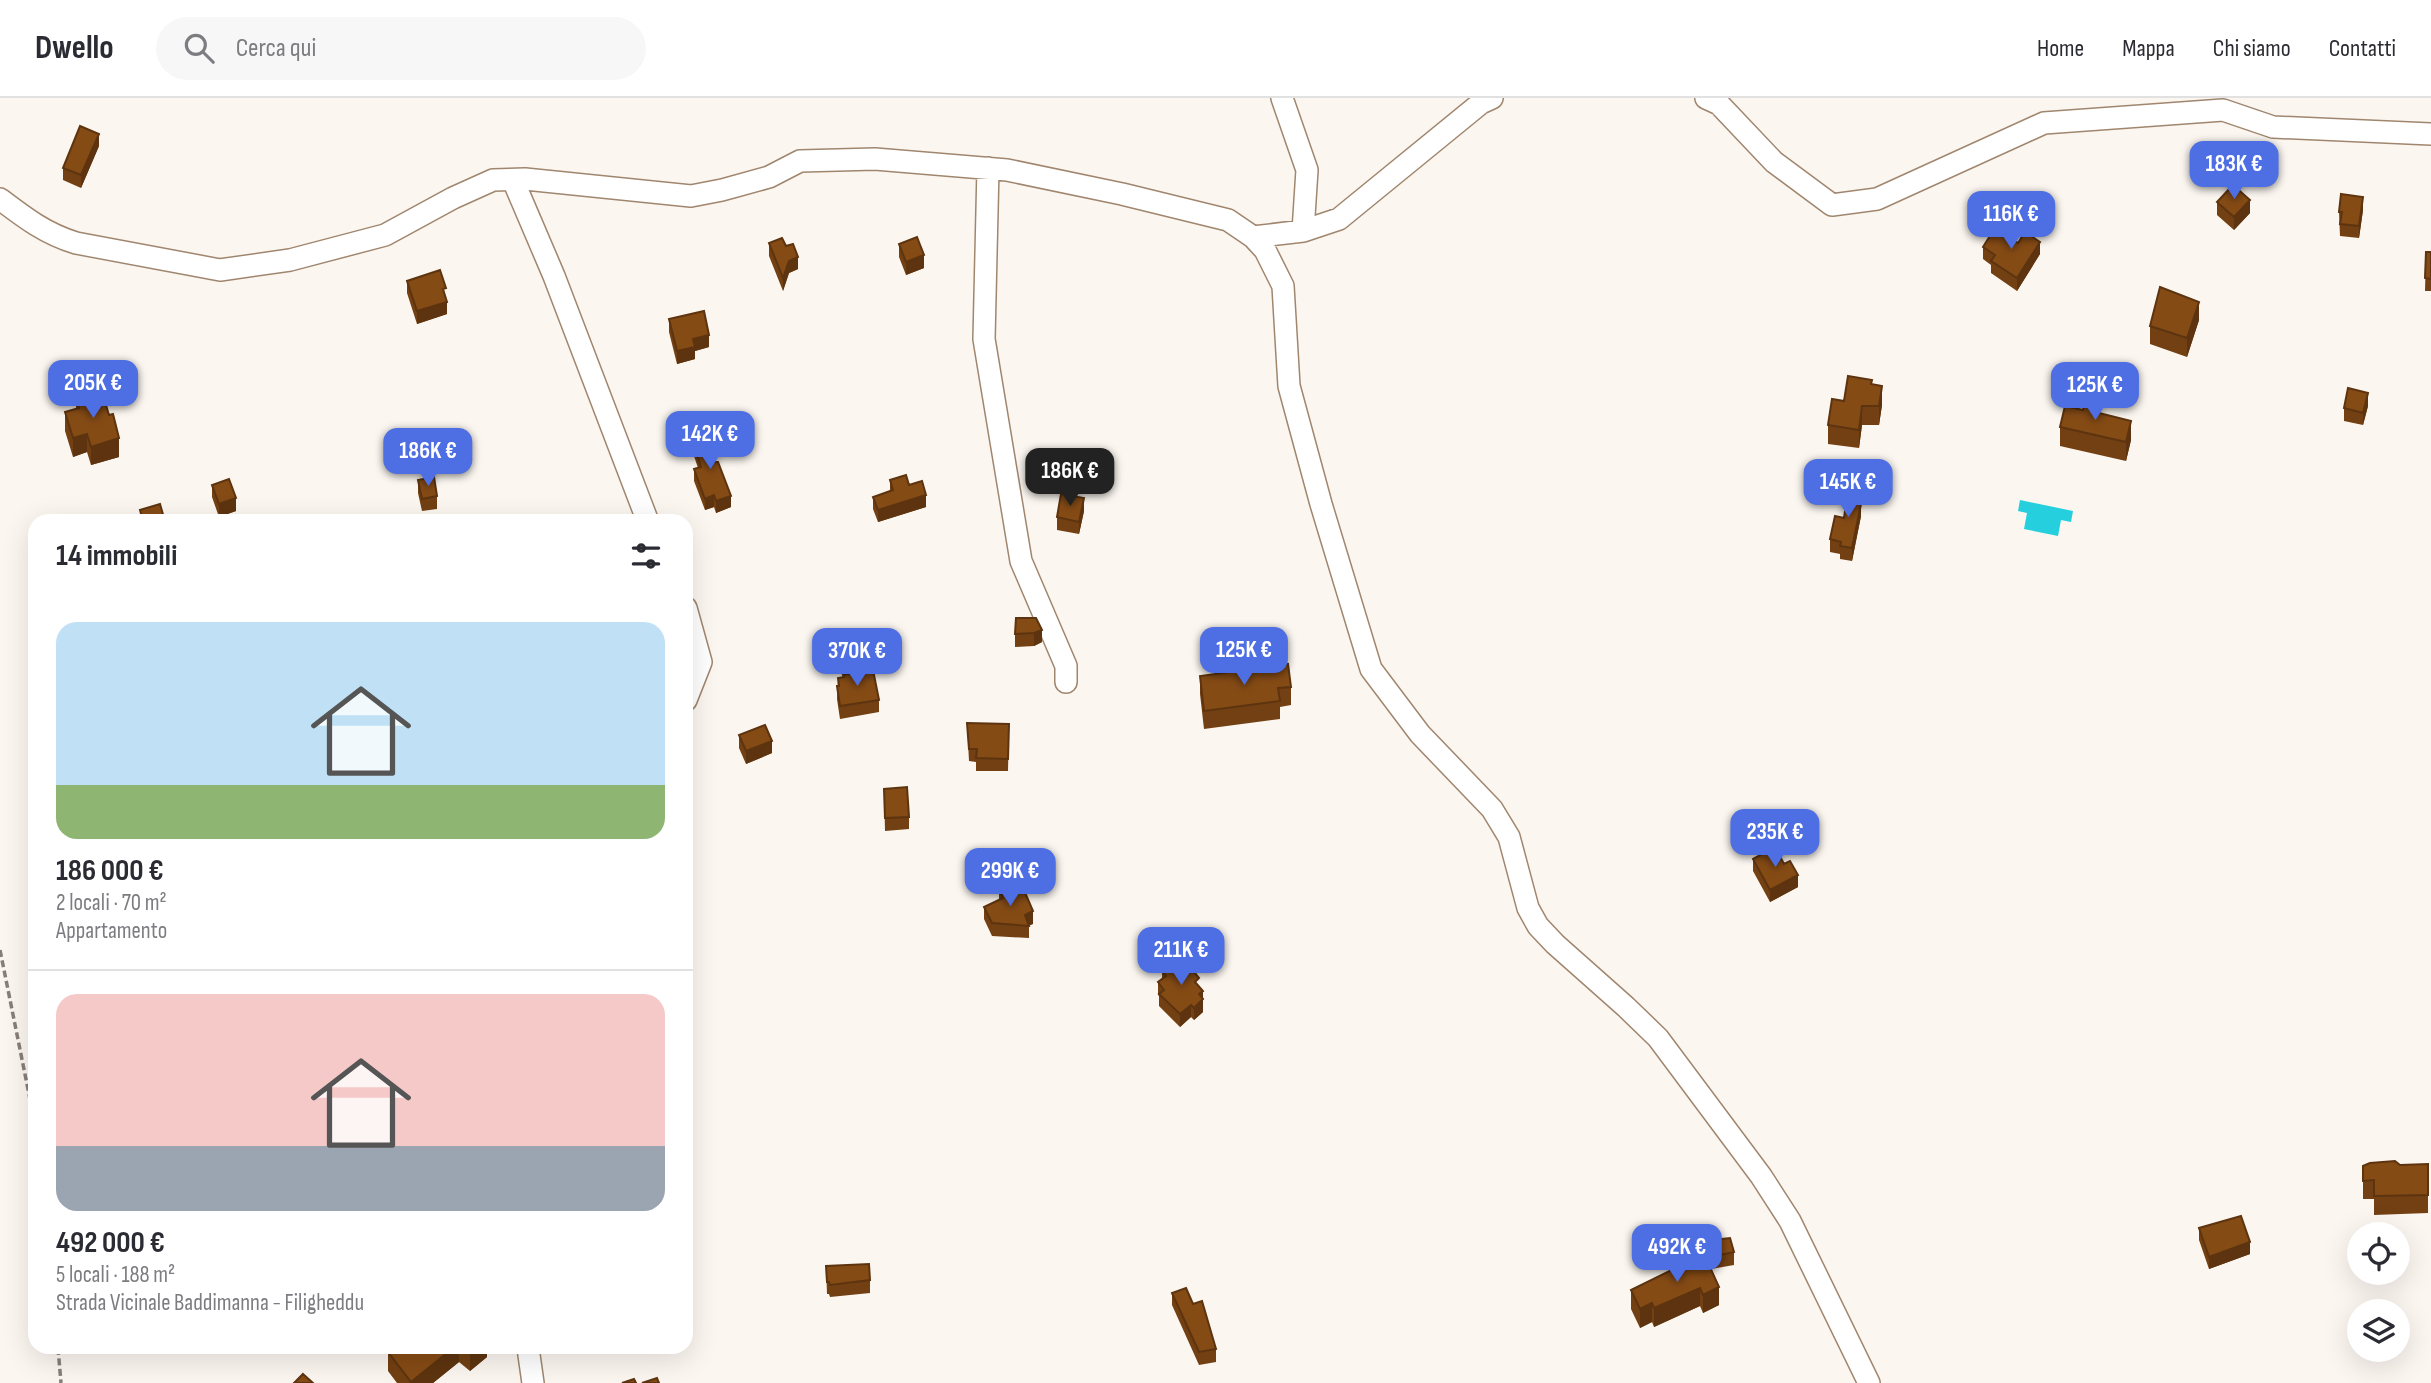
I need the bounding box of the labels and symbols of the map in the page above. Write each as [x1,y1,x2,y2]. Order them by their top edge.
pin: 183K € [2177,141,2291,201]
pin: 116K € [1954,192,2068,251]
pin: 205K € [36,360,150,420]
pin: 125K € [2038,362,2152,422]
pin: 142K € [653,412,767,471]
pin: 186K € [371,428,485,488]
pin: 186K € [1013,448,1127,508]
pin: 145K € [1791,460,1905,519]
pin: 370K € [800,628,914,688]
pin: 125K € [1187,628,1301,687]
pin: 235K € [1718,810,1832,869]
pin: 299K € [953,848,1067,908]
pin: 211K € [1124,928,1238,987]
pin: 492K € [1620,1224,1734,1284]

